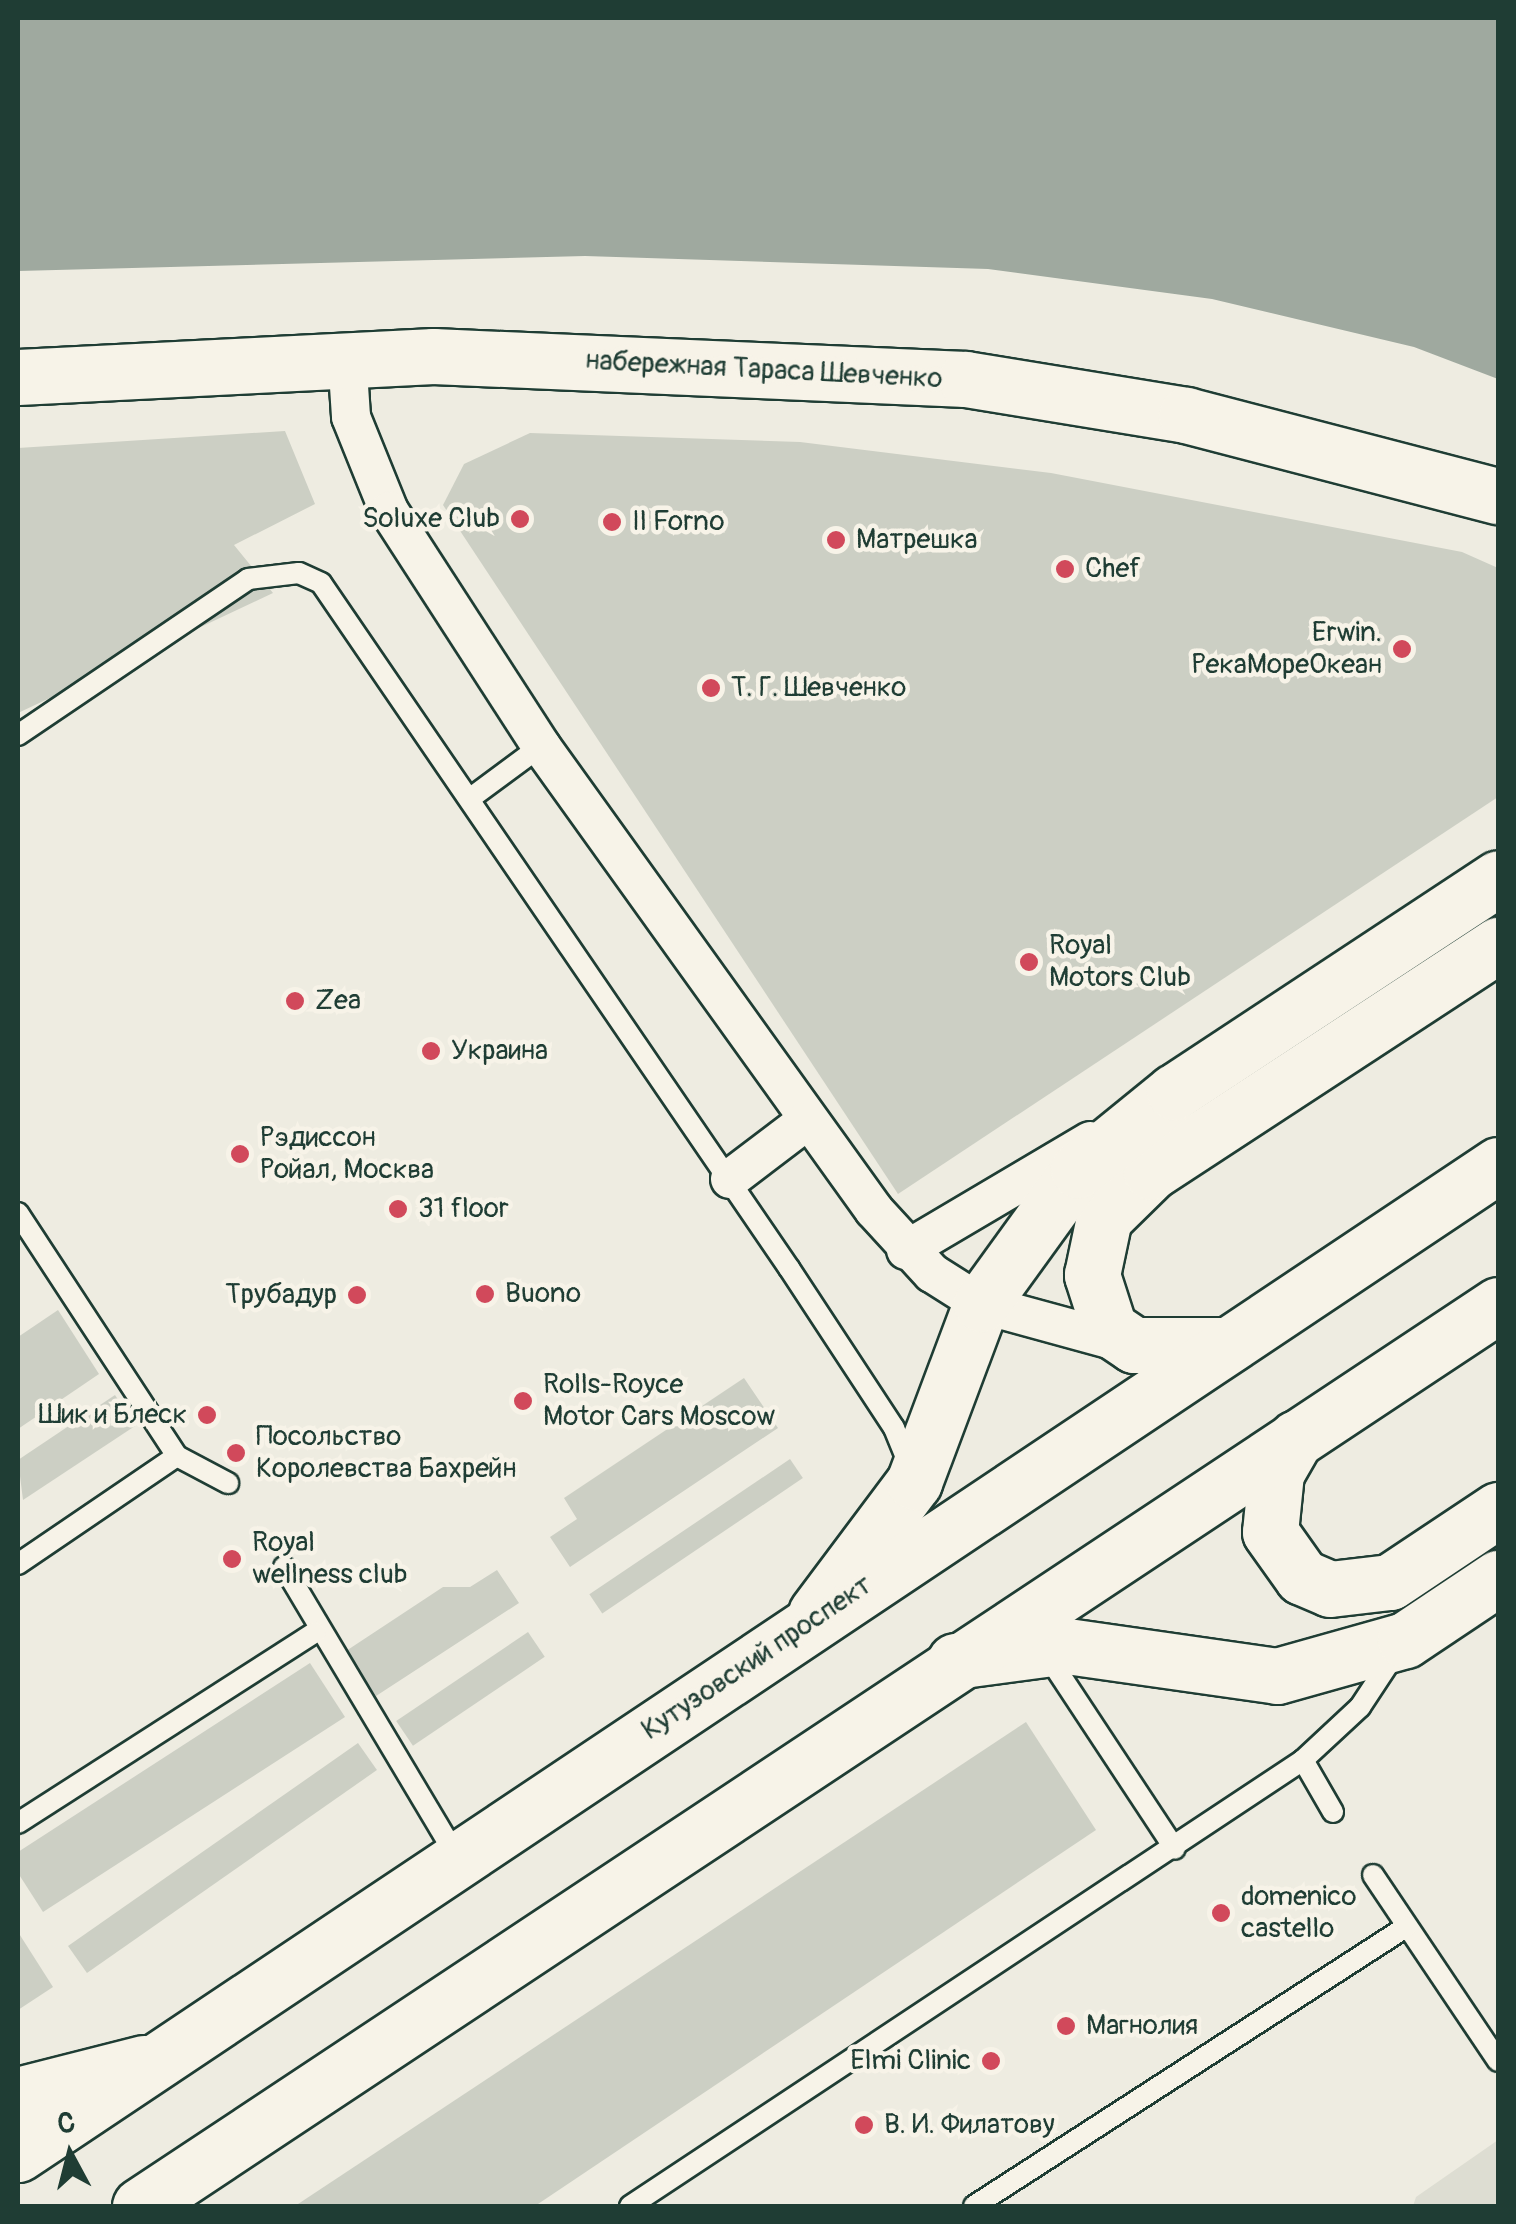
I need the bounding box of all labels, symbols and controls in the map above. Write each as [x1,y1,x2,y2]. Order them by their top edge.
street label: набережная Тараса Шевченко [585,344,943,396]
place label: Soluxe Club [362,502,500,536]
place label: Il Forno [632,505,725,539]
marker: Soluxe Club [509,508,531,530]
marker: Il Forno [601,511,623,533]
place label: Матрешка [856,523,978,557]
marker: Матрешка [825,529,847,551]
place label: Chef [1085,552,1141,586]
marker: Chef [1054,558,1076,580]
place label: Erwin. РекаМореОкеан [1192,616,1382,682]
marker: Erwin. РекаМореОкеан [1391,638,1413,660]
place label: Т. Г. Шевченко [731,671,906,705]
marker: Т. Г. Шевченко [700,677,722,699]
place label: Royal Motors Club [1049,929,1191,995]
marker: Royal Motors Club [1018,951,1040,973]
place label: Zea [315,984,361,1018]
marker: Zea [284,990,306,1012]
place label: Украина [451,1034,548,1068]
marker: Украина [420,1040,442,1062]
place label: Рэдиссон Ройал, Москва [260,1121,434,1187]
marker: Рэдиссон Ройал, Москва [229,1143,251,1165]
place label: 31 floor [418,1192,509,1226]
marker: 31 floor [387,1198,409,1220]
place label: Buono [505,1277,581,1311]
place label: Трубадур [225,1278,337,1312]
marker: Buono [474,1283,496,1305]
marker: Трубадур [346,1284,368,1306]
place label: Rolls-Royce Motor Cars Moscow [543,1368,775,1434]
marker: Rolls-Royce Motor Cars Moscow [512,1390,534,1412]
place label: Шик и Блеск [39,1398,187,1432]
marker: Шик и Блеск [196,1404,218,1426]
place label: Посольство Королевства Бахрейн [256,1420,517,1486]
marker: Посольство Королевства Бахрейн [225,1442,247,1464]
place label: Royal wellness club [252,1526,408,1592]
marker: Royal wellness club [221,1548,243,1570]
street label: Кутузовский проспект [636,1569,878,1747]
place label: domenico castello [1241,1880,1357,1946]
marker: domenico castello [1210,1902,1232,1924]
place label: Магнолия [1086,2009,1198,2043]
marker: Магнолия [1055,2015,1077,2037]
place label: Elmi Clinic [850,2044,971,2078]
marker: Elmi Clinic [980,2050,1002,2072]
north arrow [20,2104,120,2204]
text: С [56,2105,77,2142]
place label: В. И. Филатову [884,2108,1055,2142]
marker: В. И. Филатову [853,2114,875,2136]

